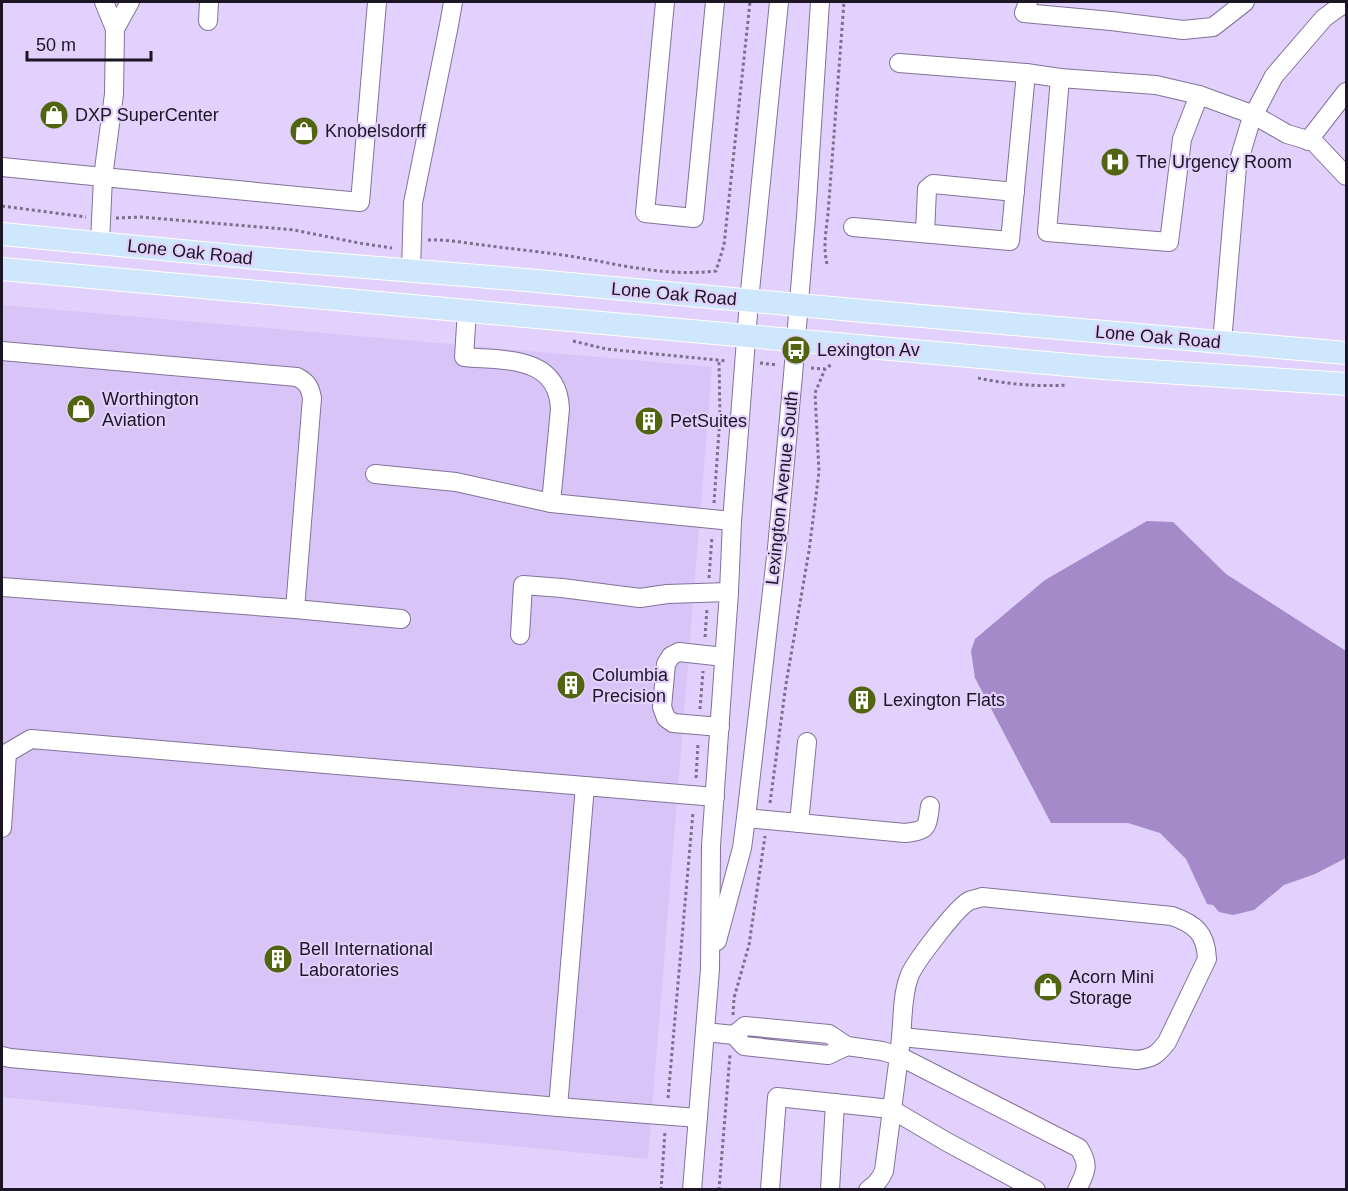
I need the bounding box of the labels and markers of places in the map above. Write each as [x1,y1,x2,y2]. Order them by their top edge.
shop icon: DXP SuperCenter [38,99,70,131]
place label: DXP SuperCenter [75,105,219,125]
shop icon: Knobelsdorff [288,115,320,147]
place label: Knobelsdorff [325,121,427,141]
hospital icon: The Urgency Room [1099,146,1131,178]
place label: The Urgency Room [1136,152,1292,172]
bus stop icon: Lexington Av [780,334,812,366]
place label: Lexington Av [817,340,920,360]
place label: Worthington Aviation [102,389,199,430]
shop icon: Worthington Aviation [65,393,97,425]
building icon: PetSuites [633,405,665,437]
place label: PetSuites [670,411,747,431]
place label: Columbia Precision [592,665,669,706]
building icon: Columbia Precision [555,669,587,701]
building icon: Lexington Flats [846,684,878,716]
place label: Lexington Flats [883,690,1005,710]
place label: Bell International Laboratories [299,939,433,980]
building icon: Bell International Laboratories [262,943,294,975]
place label: Acorn Mini Storage [1069,967,1154,1008]
shop icon: Acorn Mini Storage [1032,971,1064,1003]

